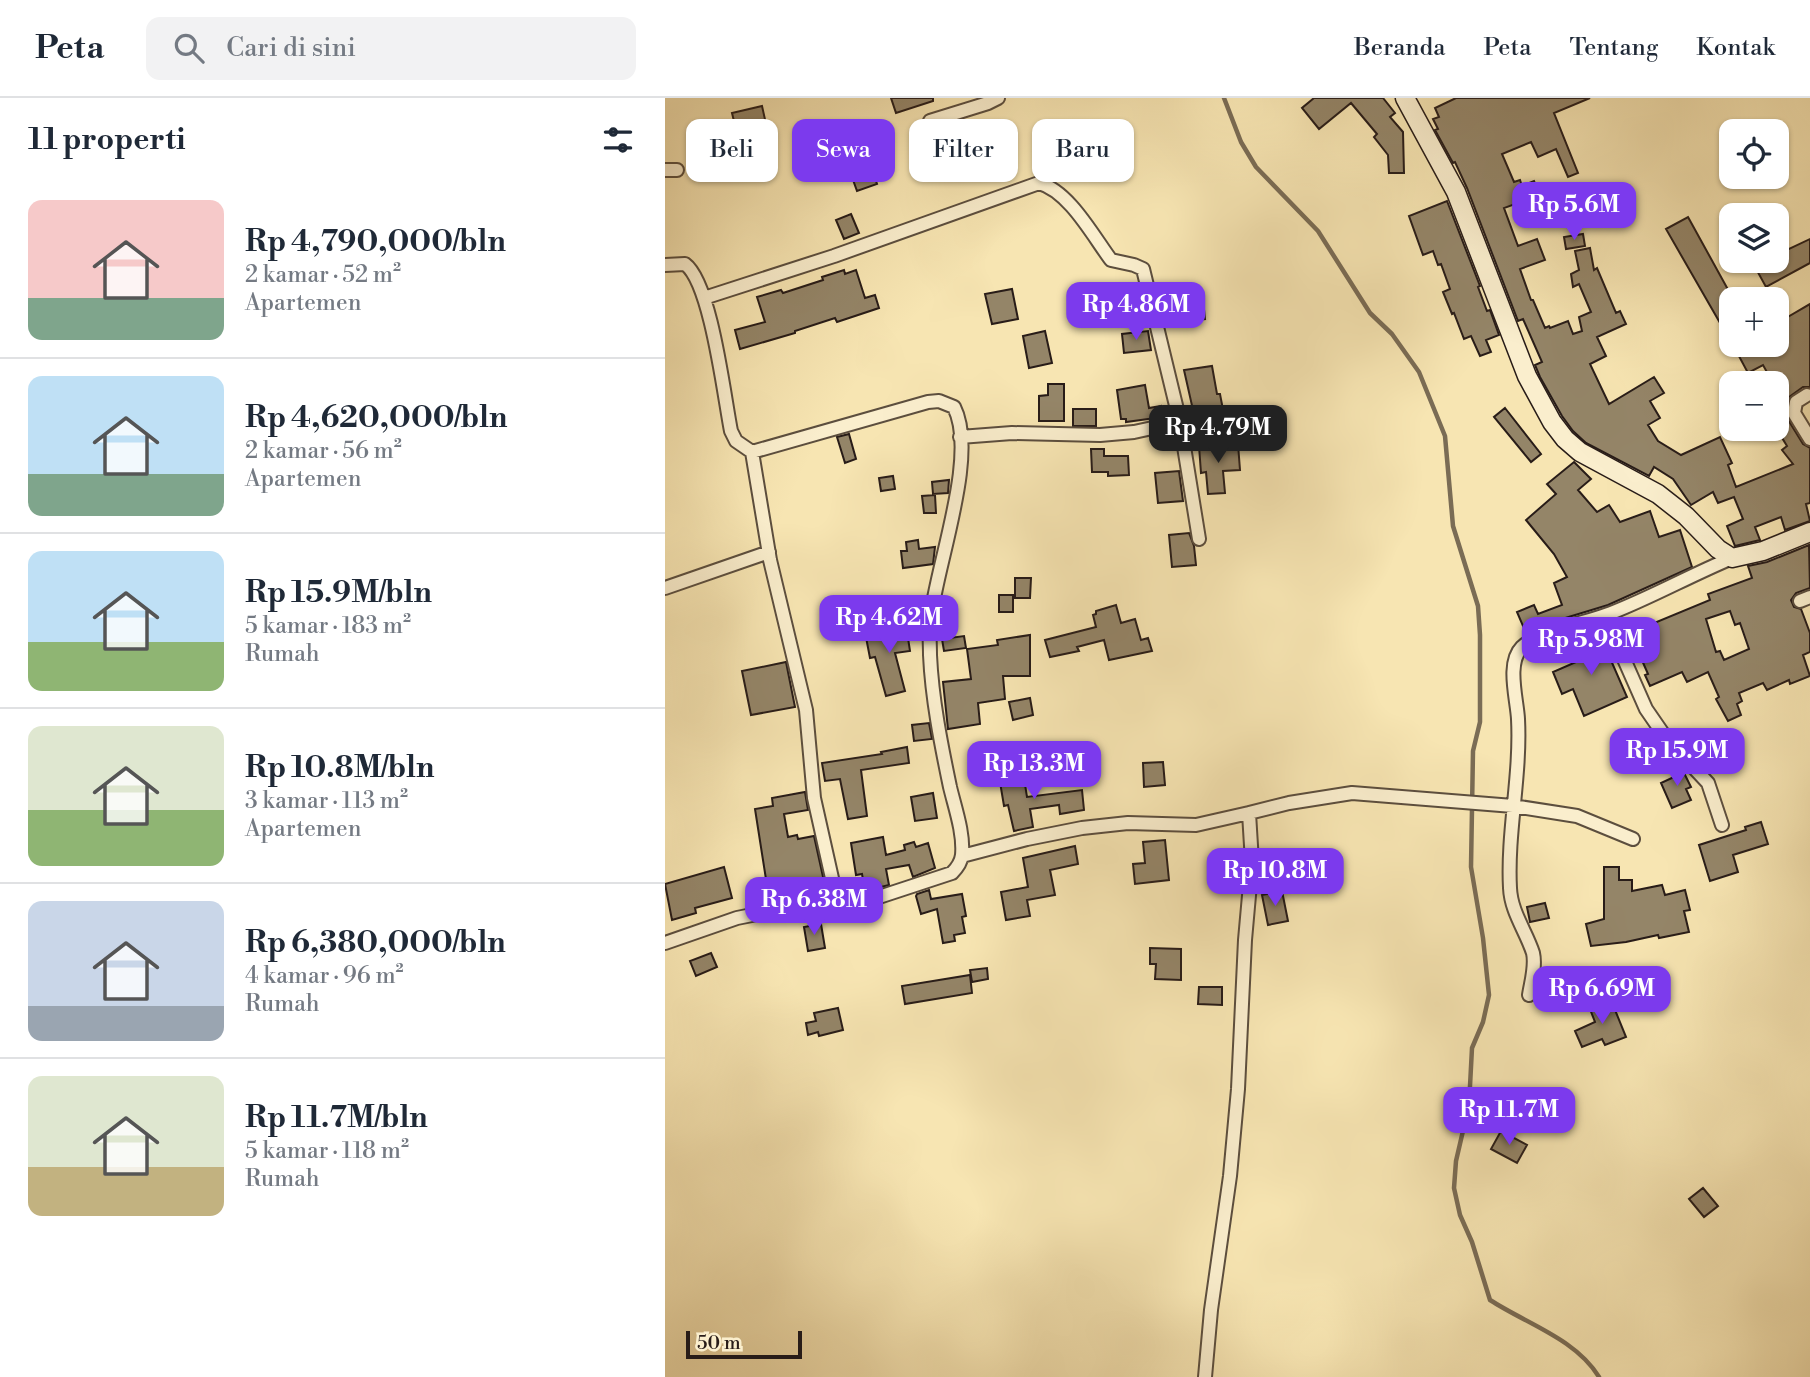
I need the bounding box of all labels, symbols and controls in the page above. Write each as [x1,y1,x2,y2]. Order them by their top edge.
search box [146,17,636,80]
text: Peta [35,28,104,69]
icon: search [170,29,208,67]
text: Cari di sini [226,32,356,64]
text: Beranda [1354,33,1445,63]
text: Peta [1483,33,1531,63]
text: Tentang [1569,33,1658,63]
text: Kontak [1696,33,1775,63]
chip: Beli [686,119,778,182]
chip: Sewa [792,119,895,182]
chip: Filter [909,119,1018,182]
chip: Baru [1032,119,1134,182]
map controls [1719,119,1789,441]
button: locate [1719,119,1789,189]
text: 11 properti [28,121,185,159]
icon: filters [599,121,637,159]
pin: Rp 5.6M [1509,183,1639,242]
text: Rp 5.6M [1528,191,1620,219]
button: layers [1719,203,1789,273]
text: Rp 4,790,000/bln [245,223,506,261]
icon: home [84,228,168,312]
text: 2 kamar · 52 m² [245,261,401,289]
pin: Rp 4.86M [1064,282,1208,342]
button: + [1719,287,1789,357]
text: Apartemen [245,289,361,317]
text: Rp 4.86M [1082,291,1190,319]
button: − [1719,371,1789,441]
text: Rp 4,620,000/bln [245,399,507,437]
icon: home [84,404,168,488]
pin: Rp 4.79M [1146,406,1290,465]
text: Rp 4.79M [1165,414,1271,442]
text: 2 kamar · 56 m² [245,437,402,465]
text: Apartemen [245,465,361,493]
text: Rp 15.9M/bln [245,574,432,612]
icon: home [84,579,168,663]
pin: Rp 4.62M [817,596,961,655]
text: Rp 4.62M [835,604,943,632]
text: 5 kamar · 183 m² [245,612,411,640]
pin: Rp 5.98M [1519,618,1663,677]
text: Rp 5.98M [1538,626,1644,654]
text: Rumah [245,640,320,668]
pin: Rp 15.9M [1605,728,1749,788]
text: Rp 15.9M [1626,737,1728,765]
pin: Rp 13.3M [962,742,1106,801]
text: Rp 10.8M/bln [245,749,434,787]
text: Rp 13.3M [983,750,1085,778]
icon: home [84,754,168,838]
text: 3 kamar · 113 m² [245,787,408,815]
text: Apartemen [245,815,361,843]
pin: Rp 10.8M [1203,848,1347,908]
text: Rp 10.8M [1223,857,1327,885]
pin: Rp 6.38M [742,878,886,937]
text: Rp 6.38M [761,886,867,914]
text: Rp 6,380,000/bln [245,924,506,962]
icon: home [84,929,168,1013]
text: 4 kamar · 96 m² [245,962,404,990]
pin: Rp 6.69M [1530,967,1674,1026]
text: Rp 6.69M [1549,975,1655,1003]
text: Rumah [245,990,320,1018]
pin: Rp 11.7M [1437,1088,1581,1147]
text: Rp 11.7M [1459,1096,1559,1124]
text: Rp 11.7M/bln [245,1099,428,1137]
icon: home [84,1104,168,1188]
text: 5 kamar · 118 m² [245,1137,409,1165]
text: Rumah [245,1165,320,1193]
scale bar [686,1328,801,1360]
text: 50 m [697,1331,741,1355]

